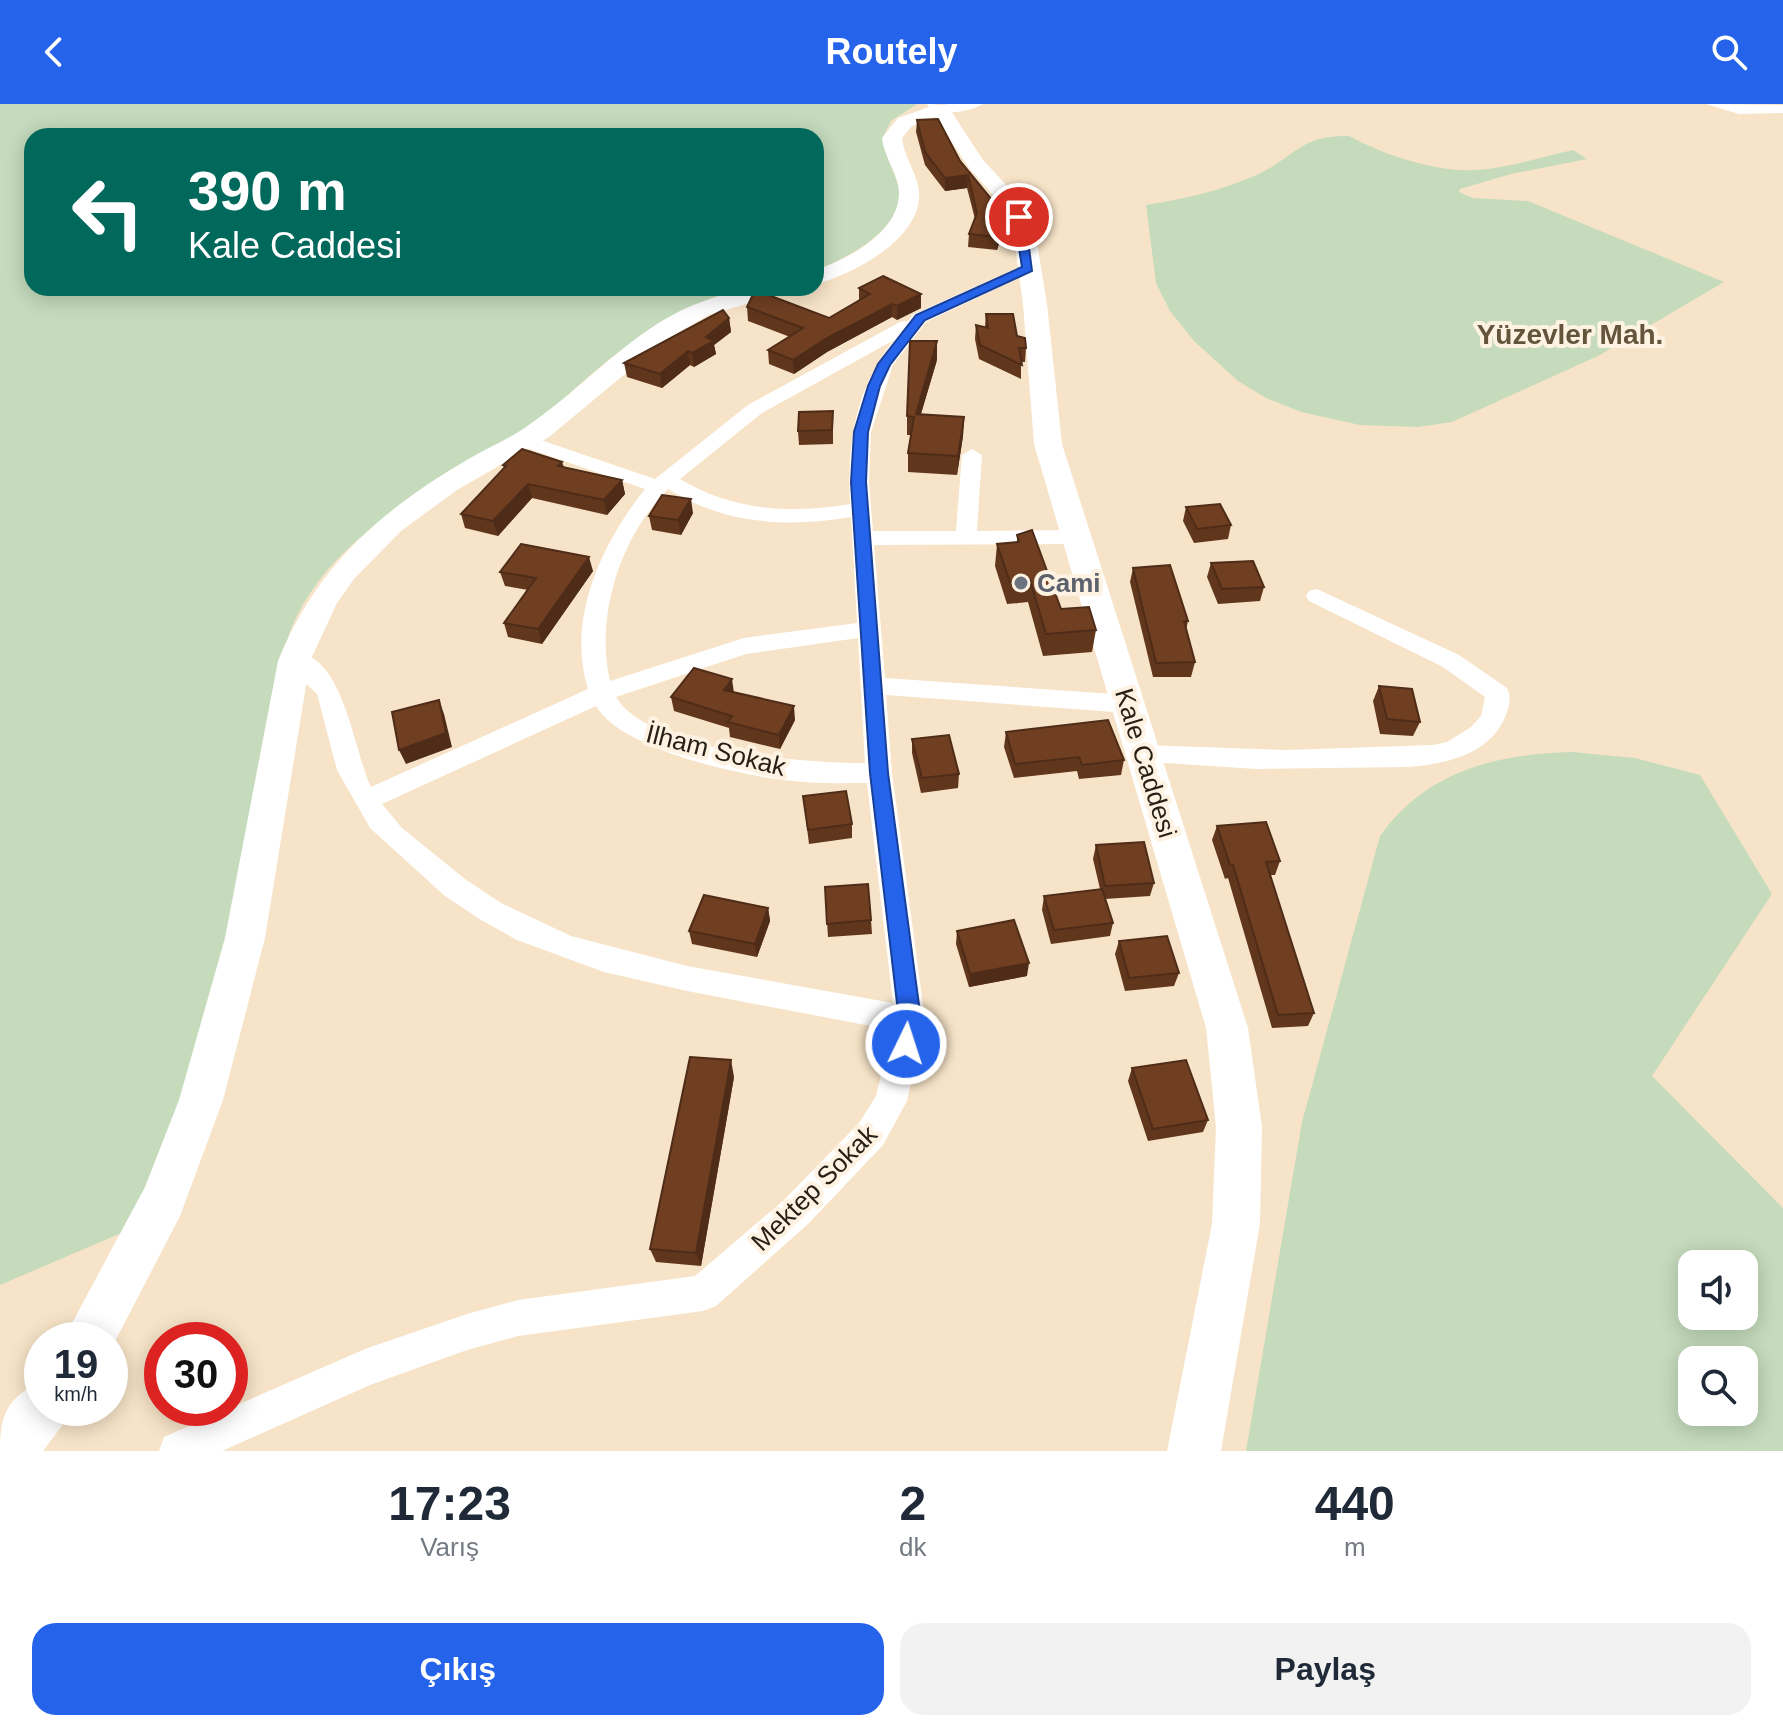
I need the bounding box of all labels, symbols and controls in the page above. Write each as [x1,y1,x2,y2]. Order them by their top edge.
icon: back [32,30,76,74]
icon: search [1707,30,1751,74]
text: Routely [825,31,958,72]
text: 390 m [188,159,347,222]
icon: left [56,160,160,264]
pin [985,183,1053,251]
icon: arrive [997,195,1041,239]
text: Kale Caddesi [188,225,402,266]
district label: Yüzevler Mah. [1477,319,1663,350]
place label: Cami [1037,568,1101,598]
marker: Cami [1012,574,1030,592]
street label: Kale Caddesi [1109,685,1183,841]
street label: İlham Sokak [643,718,790,782]
position arrow [864,1002,948,1086]
street label: Mektep Sokak [745,1118,884,1257]
map controls [1678,1250,1758,1426]
button: sound [1678,1250,1758,1330]
speed limit sign: 30 [144,1322,248,1426]
text: 19 [54,1342,98,1386]
button: search [1678,1346,1758,1426]
text: km/h [54,1383,98,1405]
text: 17:23 [388,1477,511,1530]
text: 2 [899,1477,926,1530]
text: 440 [1315,1477,1395,1530]
text: Varış [420,1532,479,1562]
text: dk [899,1532,927,1562]
text: m [1344,1532,1366,1562]
button: Çıkış [32,1623,884,1715]
button: Paylaş [900,1623,1751,1715]

